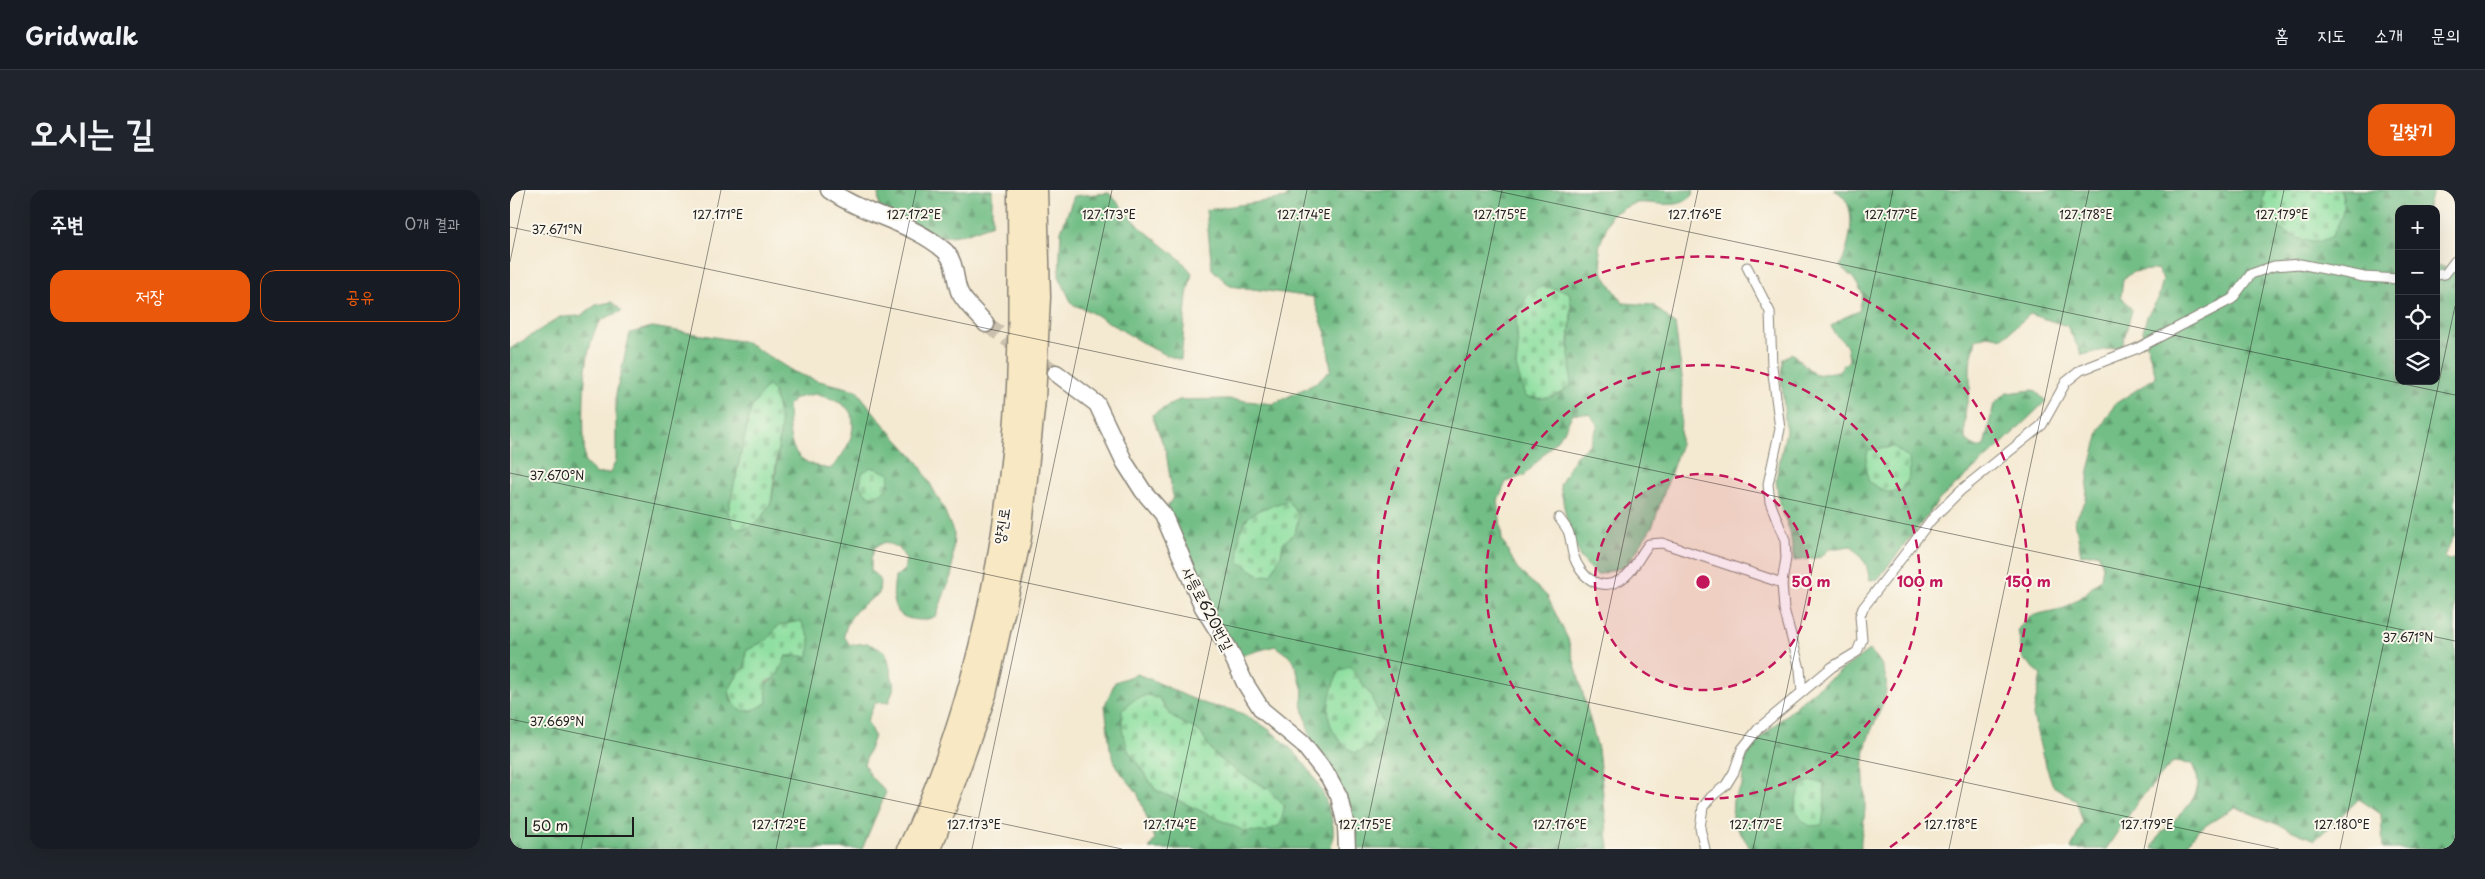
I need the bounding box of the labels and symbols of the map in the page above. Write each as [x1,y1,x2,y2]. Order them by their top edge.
text: 127.171°E [693,205,743,223]
text: 127.172°E [887,205,941,223]
text: 127.173°E [1082,205,1136,223]
text: 127.174°E [1277,205,1331,223]
text: 127.175°E [1473,205,1527,223]
text: 127.176°E [1668,205,1722,223]
text: 127.177°E [1865,205,1917,223]
text: 127.178°E [2059,205,2113,223]
text: 127.179°E [2255,205,2309,223]
text: 37.671°N [531,220,583,238]
text: 37.670°N [530,466,584,484]
street label: 양진로 [986,506,1015,545]
street label: 사릉로620번길 [1177,562,1240,654]
text: 50 m [1792,569,1830,592]
text: 100 m [1897,569,1943,592]
text: 150 m [2005,569,2051,592]
centre of rings [1694,573,1712,591]
text: 37.671°N [2382,628,2434,646]
text: 37.669°N [530,712,584,730]
scale bar [525,814,634,837]
text: 127.172°E [752,815,806,833]
text: 127.173°E [947,815,1001,833]
text: 127.174°E [1143,815,1197,833]
text: 127.175°E [1338,815,1392,833]
text: 127.176°E [1533,815,1587,833]
text: 127.177°E [1730,815,1782,833]
text: 127.178°E [1924,815,1978,833]
text: 127.179°E [2120,815,2174,833]
text: 127.180°E [2314,815,2370,833]

